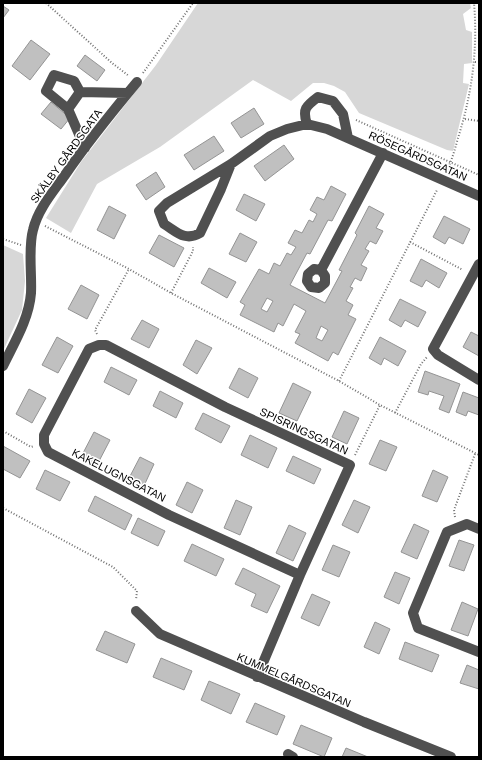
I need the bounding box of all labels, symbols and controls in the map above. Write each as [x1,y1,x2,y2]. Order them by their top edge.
street label: SKÄLBY GÅRDSGATA [28,106,104,205]
street label: RÖSEGÅRDSGATAN [367,129,469,183]
street label: SPISRINGSGATAN [258,405,350,457]
street label: KAKELUGNSGATAN [70,446,168,504]
street label: KUMMELGÅRDSGATAN [235,651,353,709]

